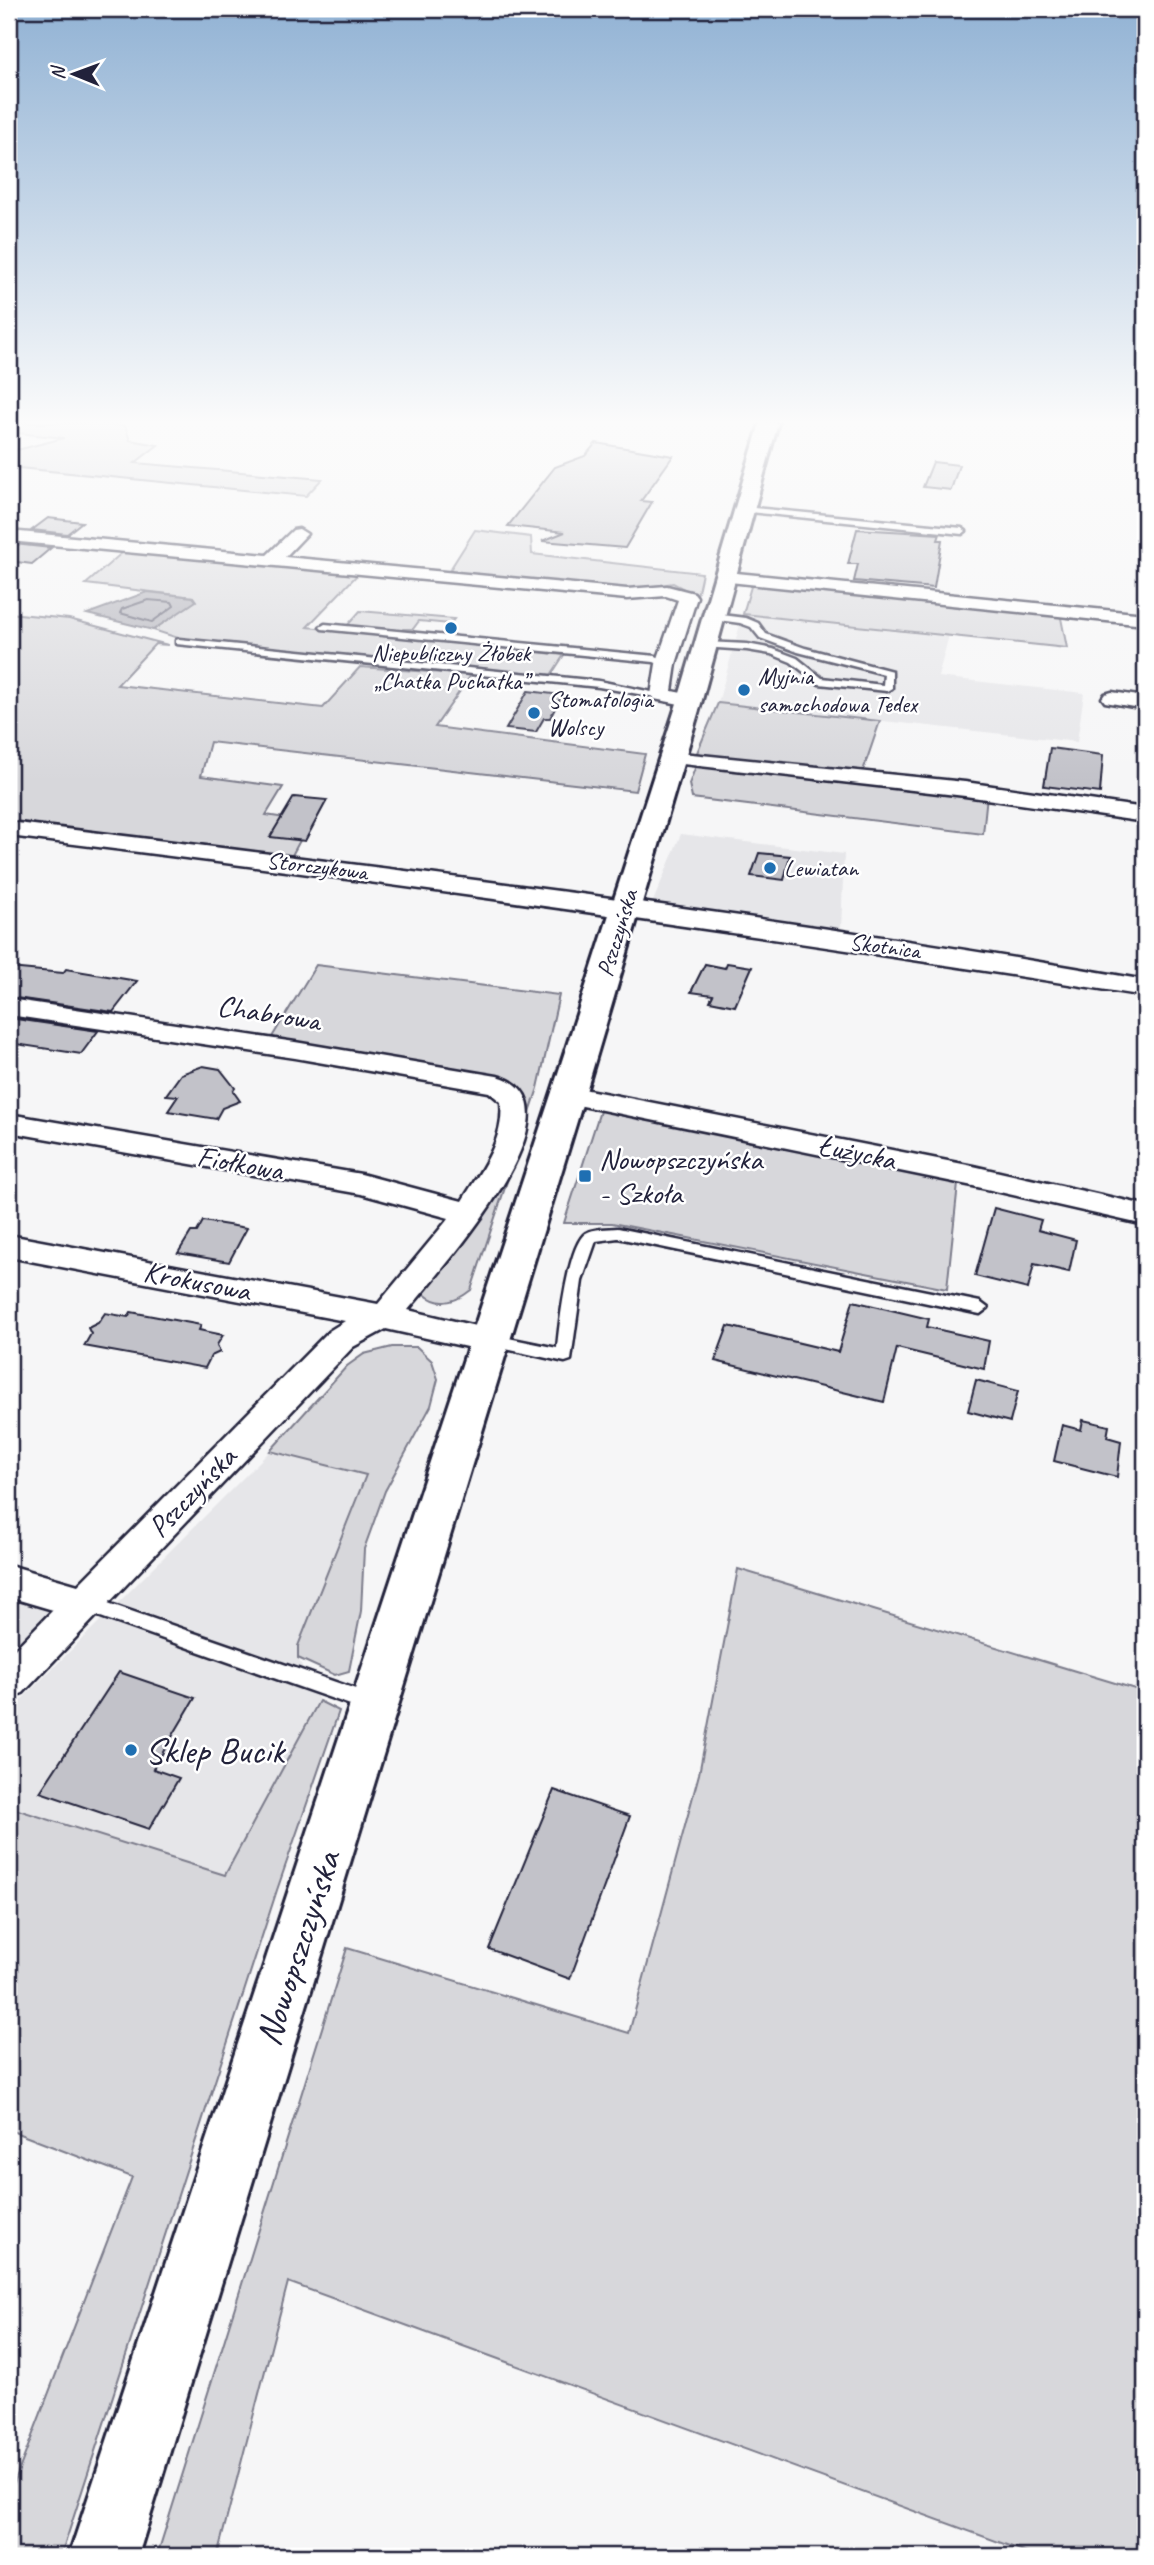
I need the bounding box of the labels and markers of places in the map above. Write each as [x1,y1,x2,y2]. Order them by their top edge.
marker: Niepubliczny Żłobek „Chatka Puchatka” [443,620,459,636]
place label: Niepubliczny Żłobek „Chatka Puchatka” [372,638,533,696]
place label: Myjnia samochodowa Tedex [758,661,919,719]
marker: Myjnia samochodowa Tedex [736,682,752,698]
place label: Stomatologia Wolscy [548,684,655,742]
marker: Stomatologia Wolscy [526,705,542,721]
place label: Lewiatan [784,853,859,883]
marker: Lewiatan [762,860,778,876]
place label: Nowopszczyńska - Szkoła [599,1140,764,1212]
marker: Nowopszczyńska - Szkoła [577,1168,593,1184]
place label: Sklep Bucik [145,1727,287,1774]
marker: Sklep Bucik [123,1742,139,1758]

